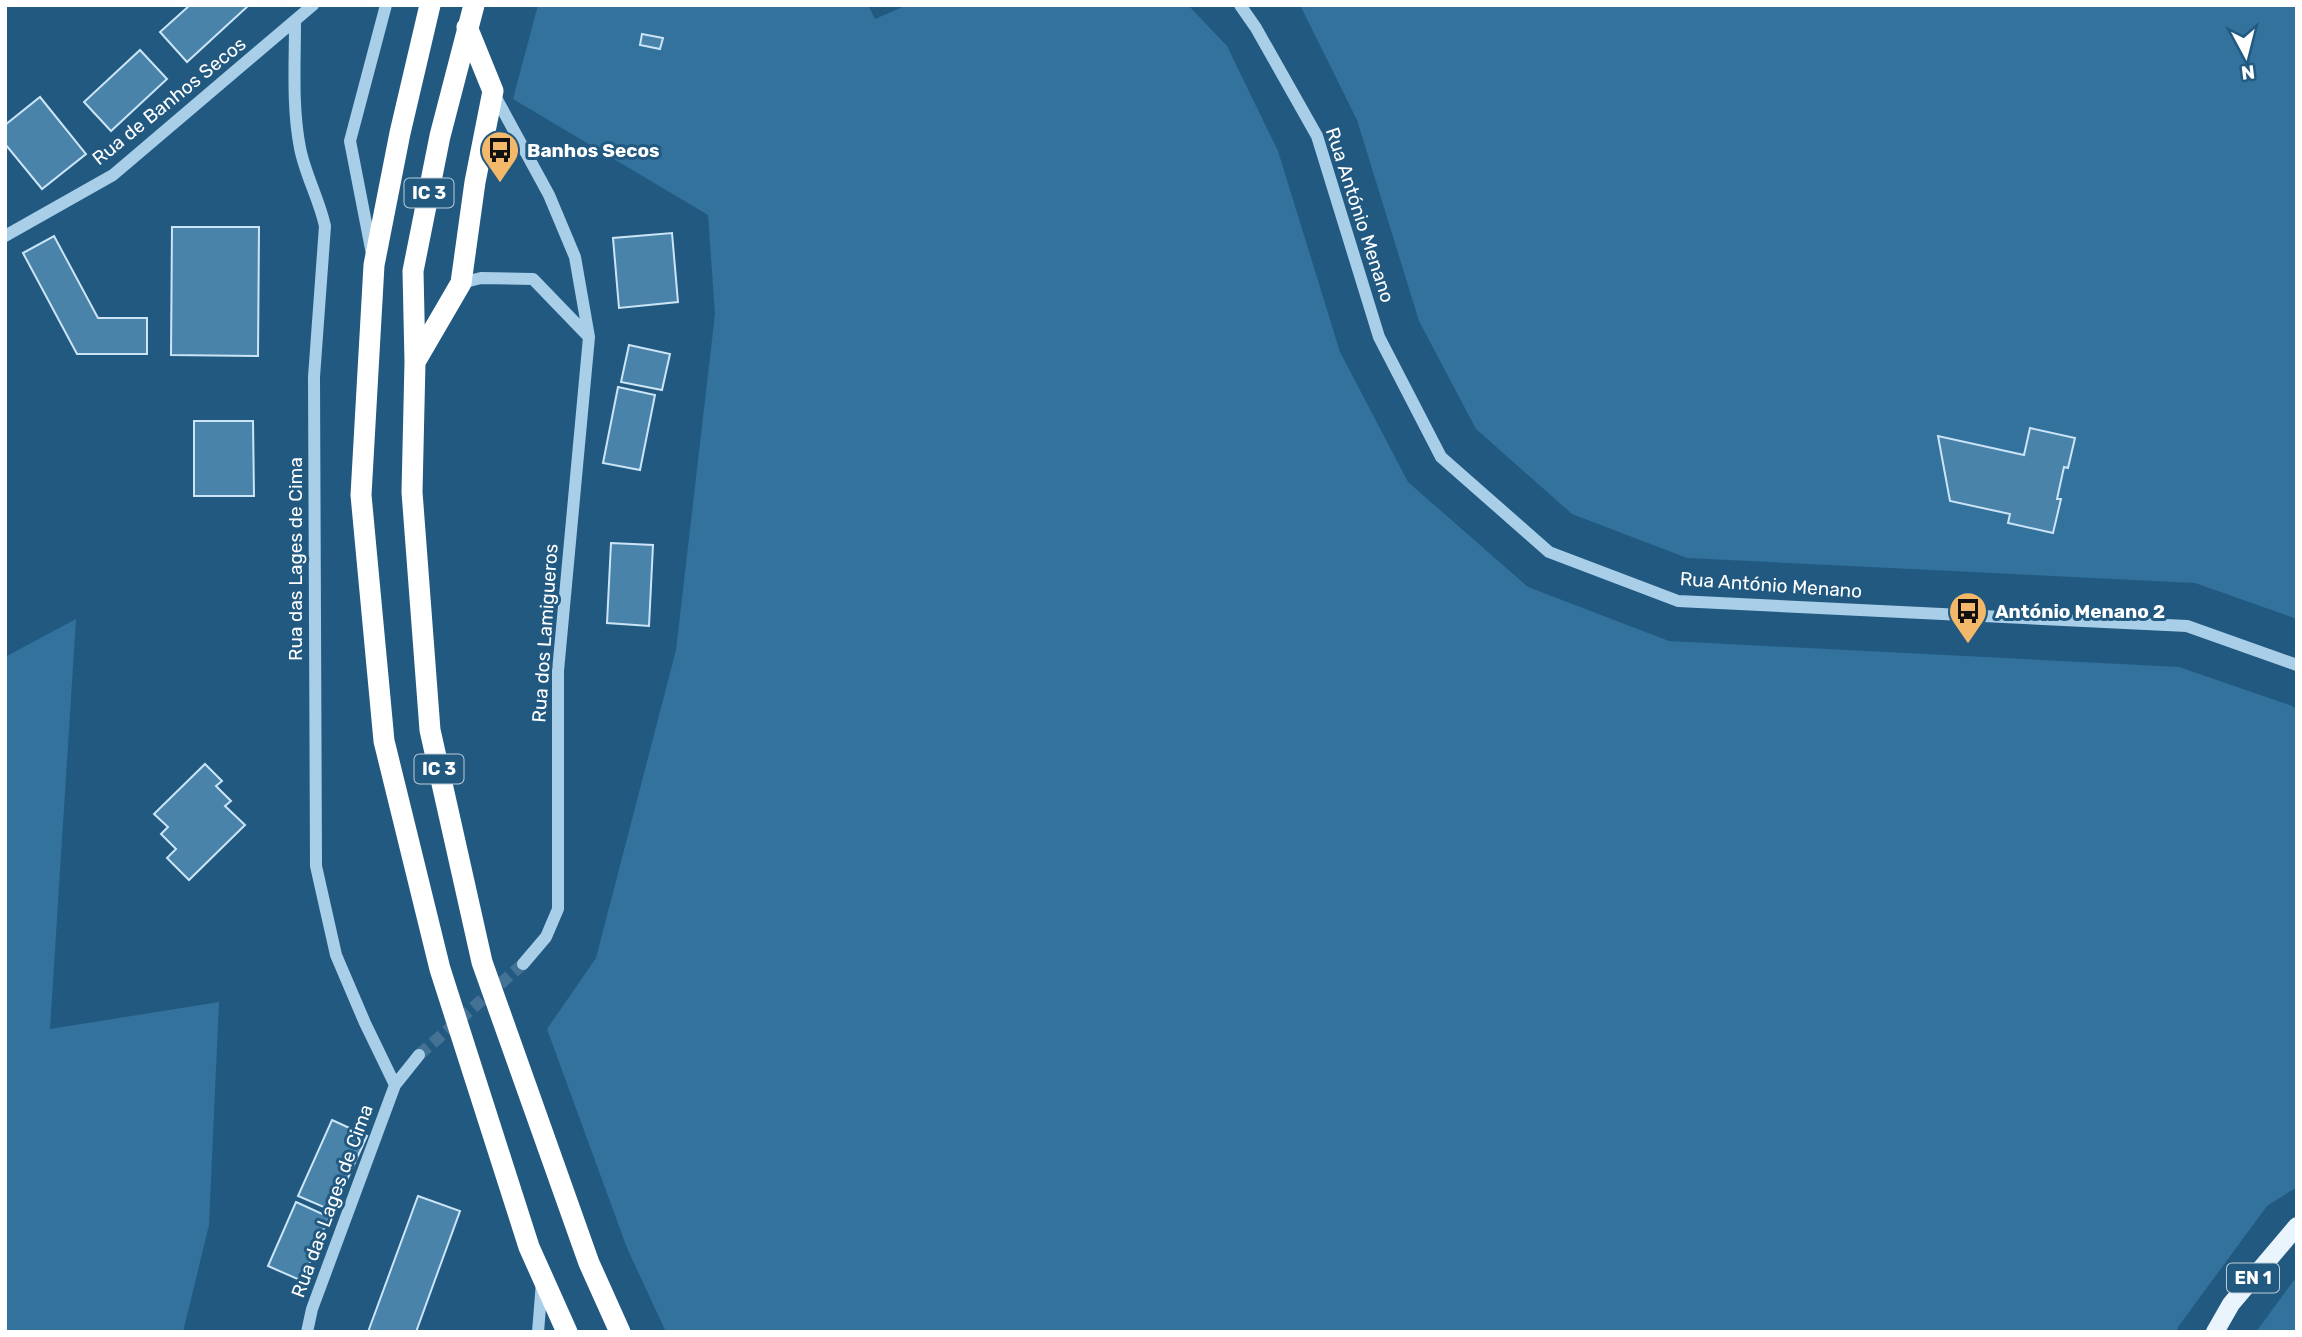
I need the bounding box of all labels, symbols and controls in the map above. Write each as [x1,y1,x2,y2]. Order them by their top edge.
north arrow [2211,21,2281,91]
street label: Rua de Banhos Secos [88,32,250,170]
text: N [2240,60,2256,85]
street label: Rua António Menano [1321,125,1399,305]
bus stop icon: Banhos Secos [479,129,521,184]
place label: Banhos Secos [527,139,660,162]
road number: IC 3 [404,178,453,208]
street label: Rua das Lages de Cima [284,457,307,661]
street label: Rua dos Lamigueros [527,543,563,723]
street label: Rua António Menano [1679,567,1863,603]
bus stop icon: António Menano 2 [1947,590,1989,645]
place label: António Menano 2 [1995,600,2165,623]
road number: IC 3 [414,754,464,784]
street label: Rua das Lages de Cima [286,1101,378,1301]
road number: EN 1 [2227,1264,2279,1293]

